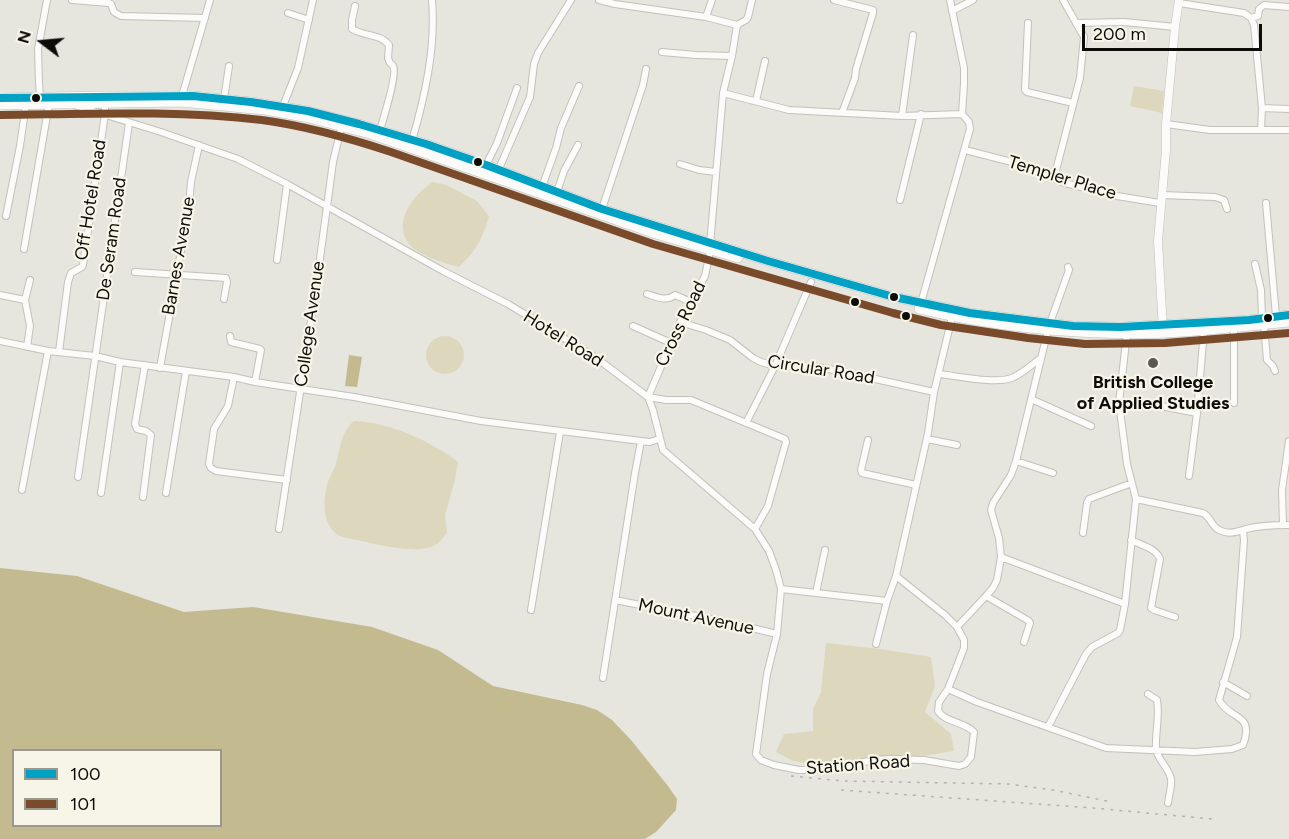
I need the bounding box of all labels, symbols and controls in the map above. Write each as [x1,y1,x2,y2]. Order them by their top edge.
north arrow [12,12,72,72]
scale bar [1085,12,1265,50]
text: 200 m [1093,23,1146,45]
text: N [13,28,35,45]
unlabelled marker [30,92,42,104]
street label: Off Hotel Road [71,138,111,262]
street label: Templer Place [1005,151,1119,205]
unlabelled marker [472,156,484,168]
street label: De Seram Road [93,176,131,302]
street label: Barnes Avenue [158,195,200,317]
street label: College Avenue [290,260,330,388]
street label: Cross Road [651,278,711,370]
unlabelled marker [888,291,900,303]
unlabelled marker [849,296,861,308]
street label: Hotel Road [519,306,607,372]
unlabelled marker [900,310,912,322]
unlabelled marker [1262,312,1274,324]
street label: Circular Road [766,351,876,389]
marker: British College of Applied Studies [1146,356,1160,370]
place label: British College of Applied Studies [1077,372,1229,415]
street label: Mount Avenue [636,594,756,640]
legend [12,749,222,827]
street label: Station Road [805,751,911,779]
text: 100 [70,763,101,785]
text: 101 [70,793,96,815]

